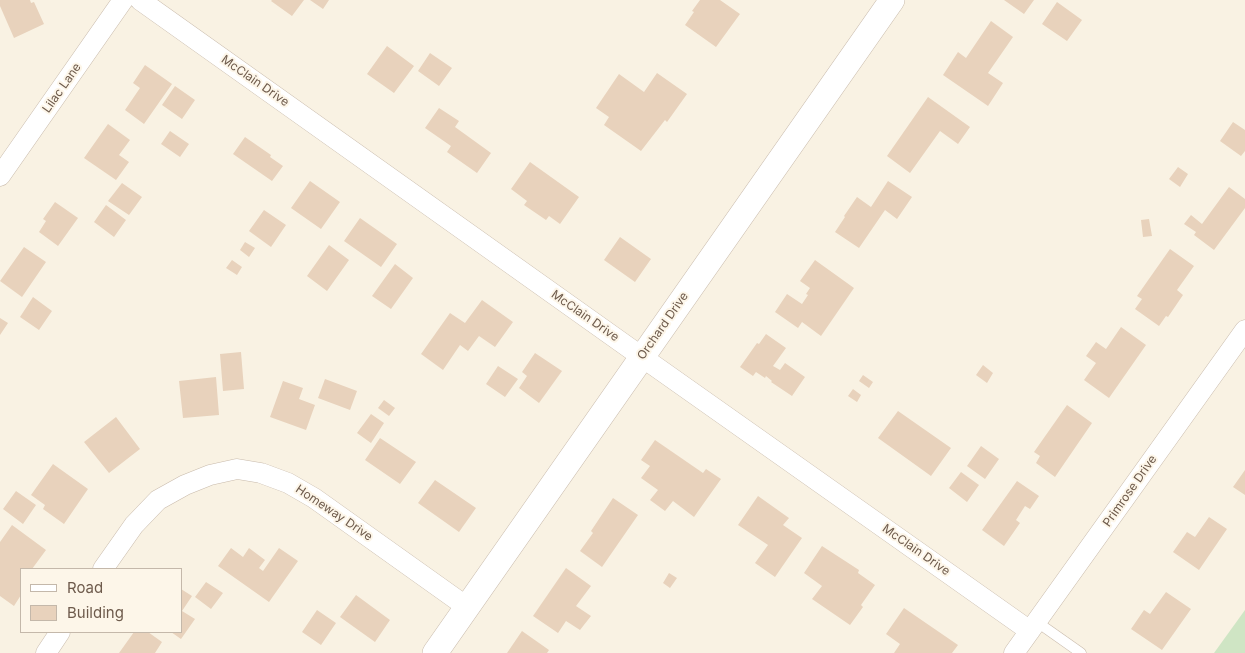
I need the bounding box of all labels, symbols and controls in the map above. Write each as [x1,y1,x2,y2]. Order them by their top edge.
street label: McClain Drive [218,52,292,110]
street label: Lilac Lane [40,60,84,116]
street label: McClain Drive [548,287,622,345]
street label: Orchard Drive [634,290,692,362]
street label: Primrose Drive [1100,453,1160,529]
street label: Homeway Drive [293,482,375,544]
street label: McClain Drive [879,521,953,579]
legend [20,568,182,633]
text: Road [67,578,103,597]
text: Building [67,603,124,622]

